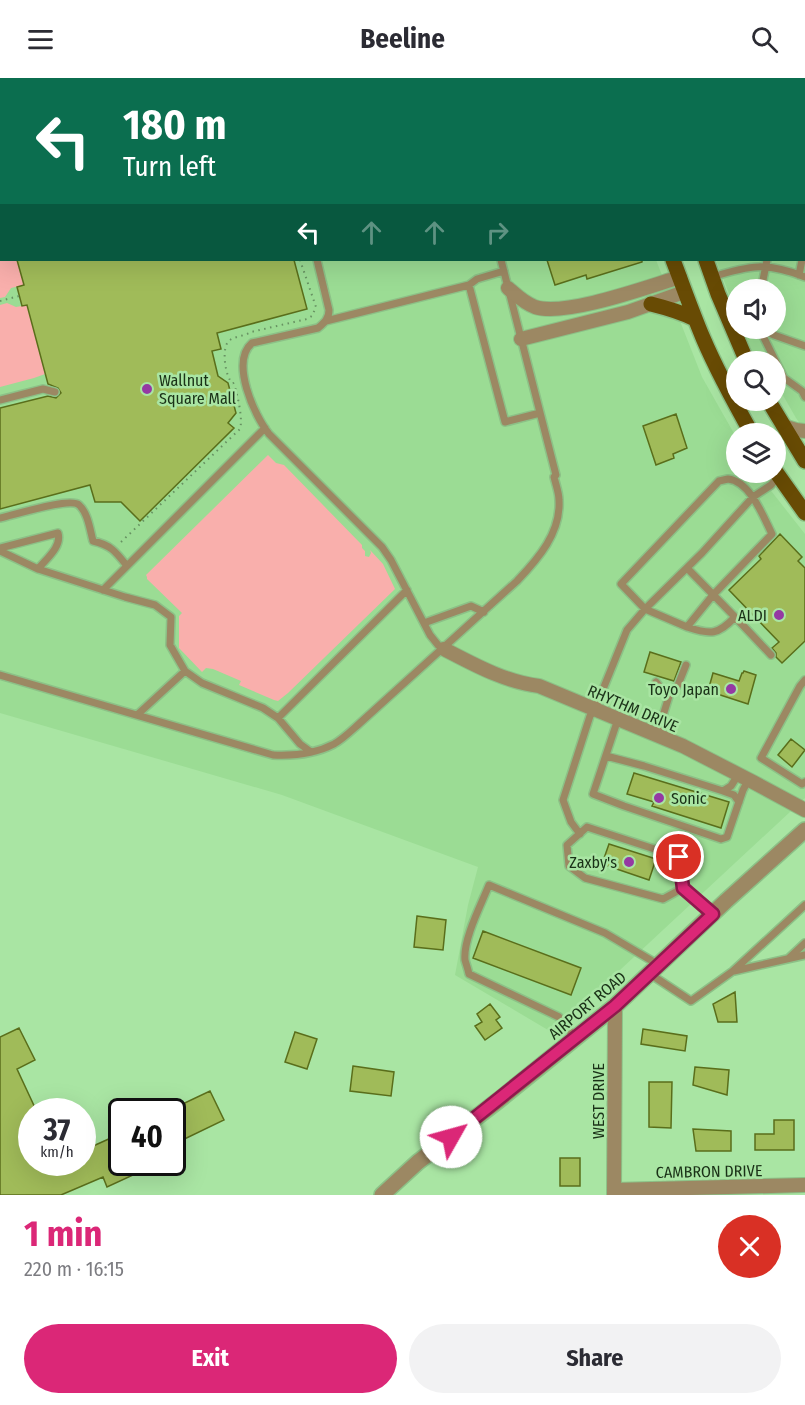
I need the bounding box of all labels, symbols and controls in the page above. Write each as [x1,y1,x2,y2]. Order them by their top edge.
icon: menu [24,23,57,56]
text: Beeline [360,23,445,55]
icon: search [748,23,781,56]
text: 180 m [123,100,227,150]
icon: left [24,102,102,180]
text: Turn left [123,151,216,183]
icon: left [292,216,325,249]
icon: ahead [355,216,388,249]
icon: ahead [418,216,451,249]
icon: right [481,216,514,249]
map controls [726,279,786,483]
button: sound [726,279,786,339]
button: search [726,351,786,411]
place label: Wallnut Square Mall [159,371,236,408]
marker: Wallnut Square Mall [140,382,154,396]
button: layers [726,423,786,483]
place label: ALDI [738,606,767,625]
marker: ALDI [772,608,786,622]
place label: Toyo Japan [648,680,719,699]
street label: RHYTHM DRIVE [585,681,681,736]
marker: Toyo Japan [724,682,738,696]
place label: Sonic [671,789,707,808]
marker: Sonic [652,791,666,805]
pin [653,831,704,882]
icon: arrive [662,840,695,873]
place label: Zaxby's [569,853,617,872]
marker: Zaxby's [622,855,636,869]
street label: AIRPORT ROAD [545,967,630,1043]
street label: WEST DRIVE [589,1063,608,1139]
speed limit sign: 40 [108,1098,186,1176]
position arrow [419,1105,483,1169]
text: 37 [44,1112,70,1148]
text: km/h [40,1143,74,1161]
street label: CAMBRON DRIVE [656,1161,762,1182]
text: 1 min [24,1212,102,1256]
button: close [718,1215,781,1278]
text: 220 m · 16:15 [24,1257,124,1281]
button: Exit [24,1324,397,1393]
button: Share [409,1324,781,1393]

